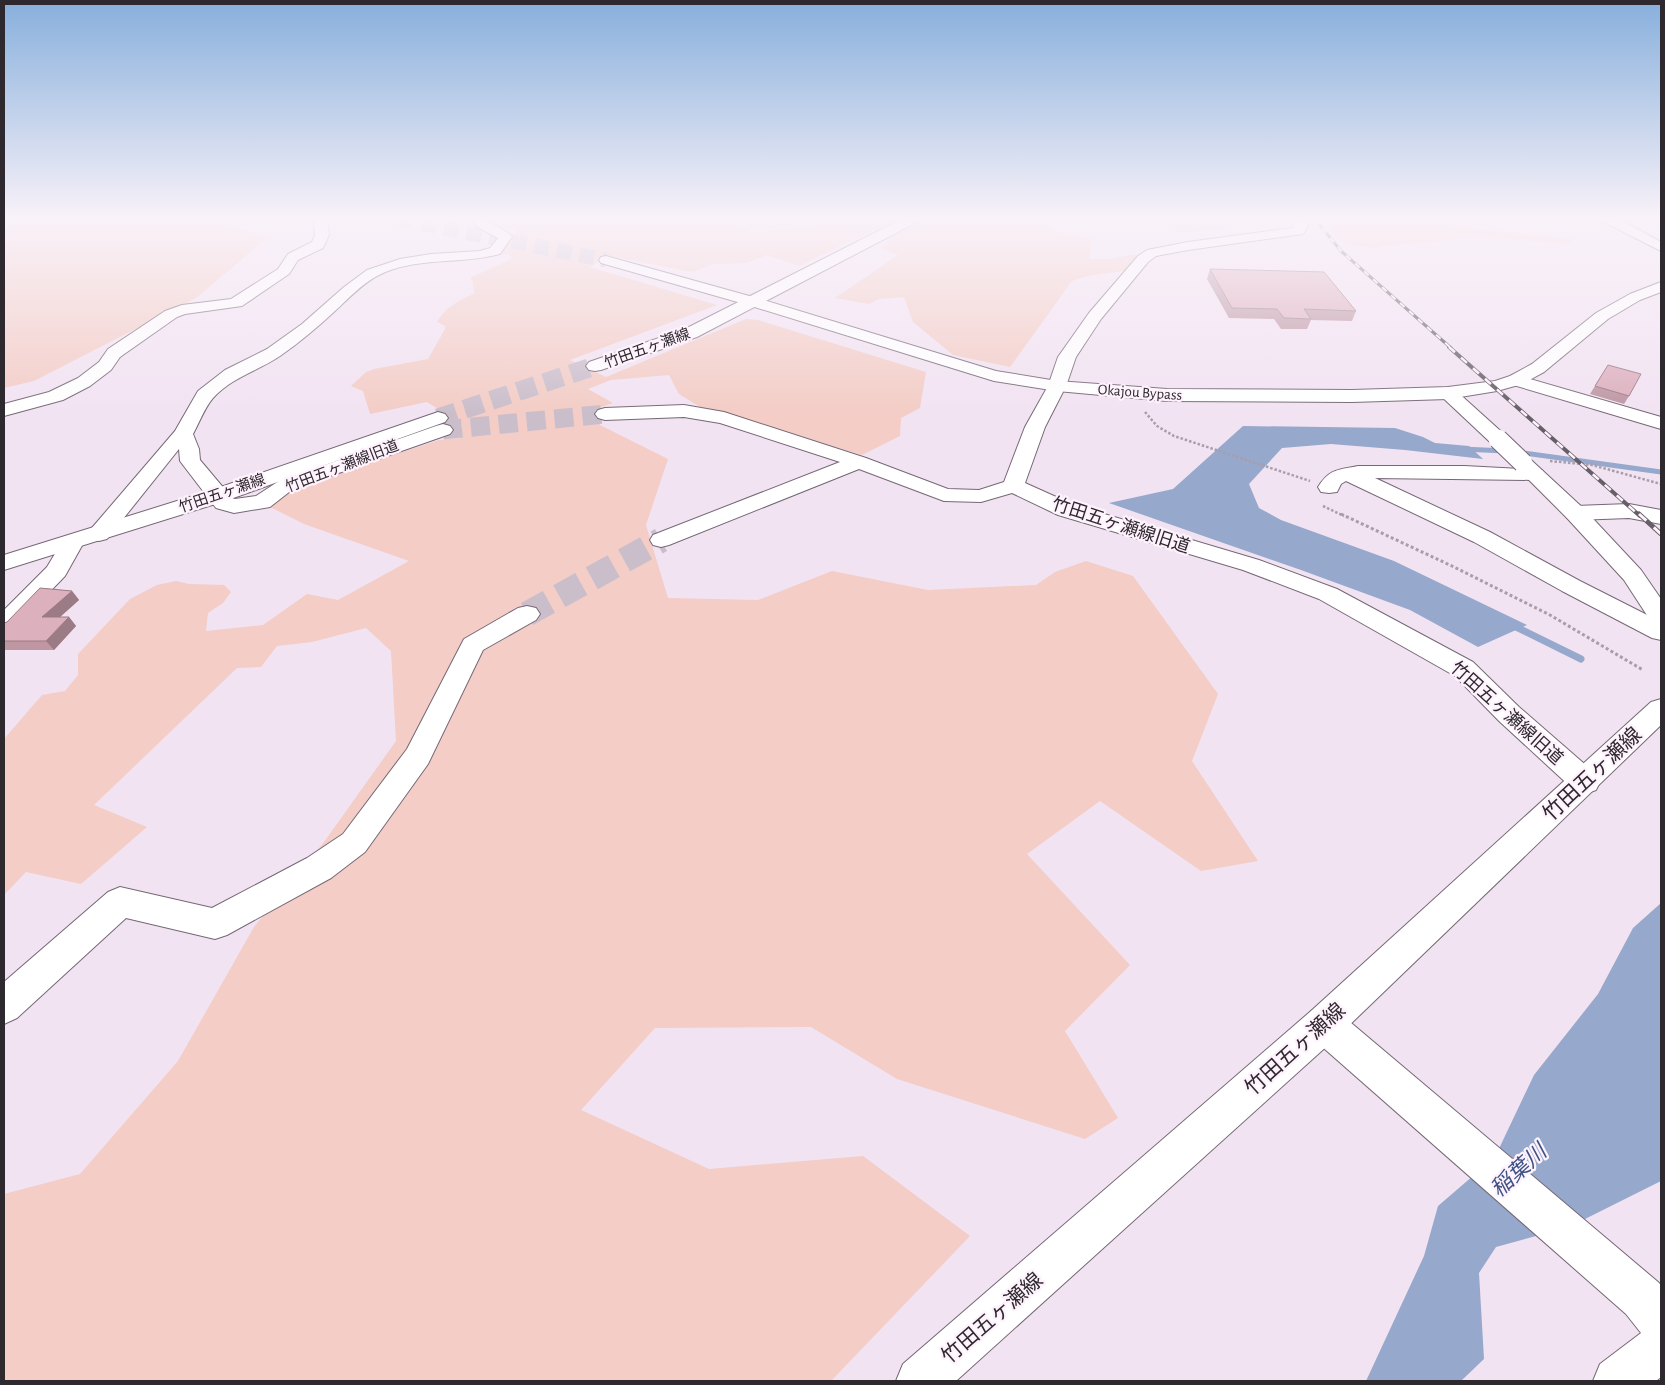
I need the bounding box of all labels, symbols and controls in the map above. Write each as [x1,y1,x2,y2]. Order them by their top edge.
street label: 竹田五ヶ瀬線 [602,325,692,371]
street label: Okajou Bypass [1097,382,1183,403]
street label: 竹田五ヶ瀬線旧道 [283,437,401,495]
street label: 竹田五ヶ瀬線 [177,471,267,515]
street label: 竹田五ヶ瀬線旧道 [1049,493,1193,557]
street label: 竹田五ヶ瀬線旧道 [1447,657,1567,769]
street label: 竹田五ヶ瀬線 [1538,723,1646,825]
street label: 竹田五ヶ瀬線 [1241,999,1349,1099]
water label: 稲葉川 [1486,1138,1552,1201]
street label: 竹田五ヶ瀬線 [937,1268,1047,1368]

